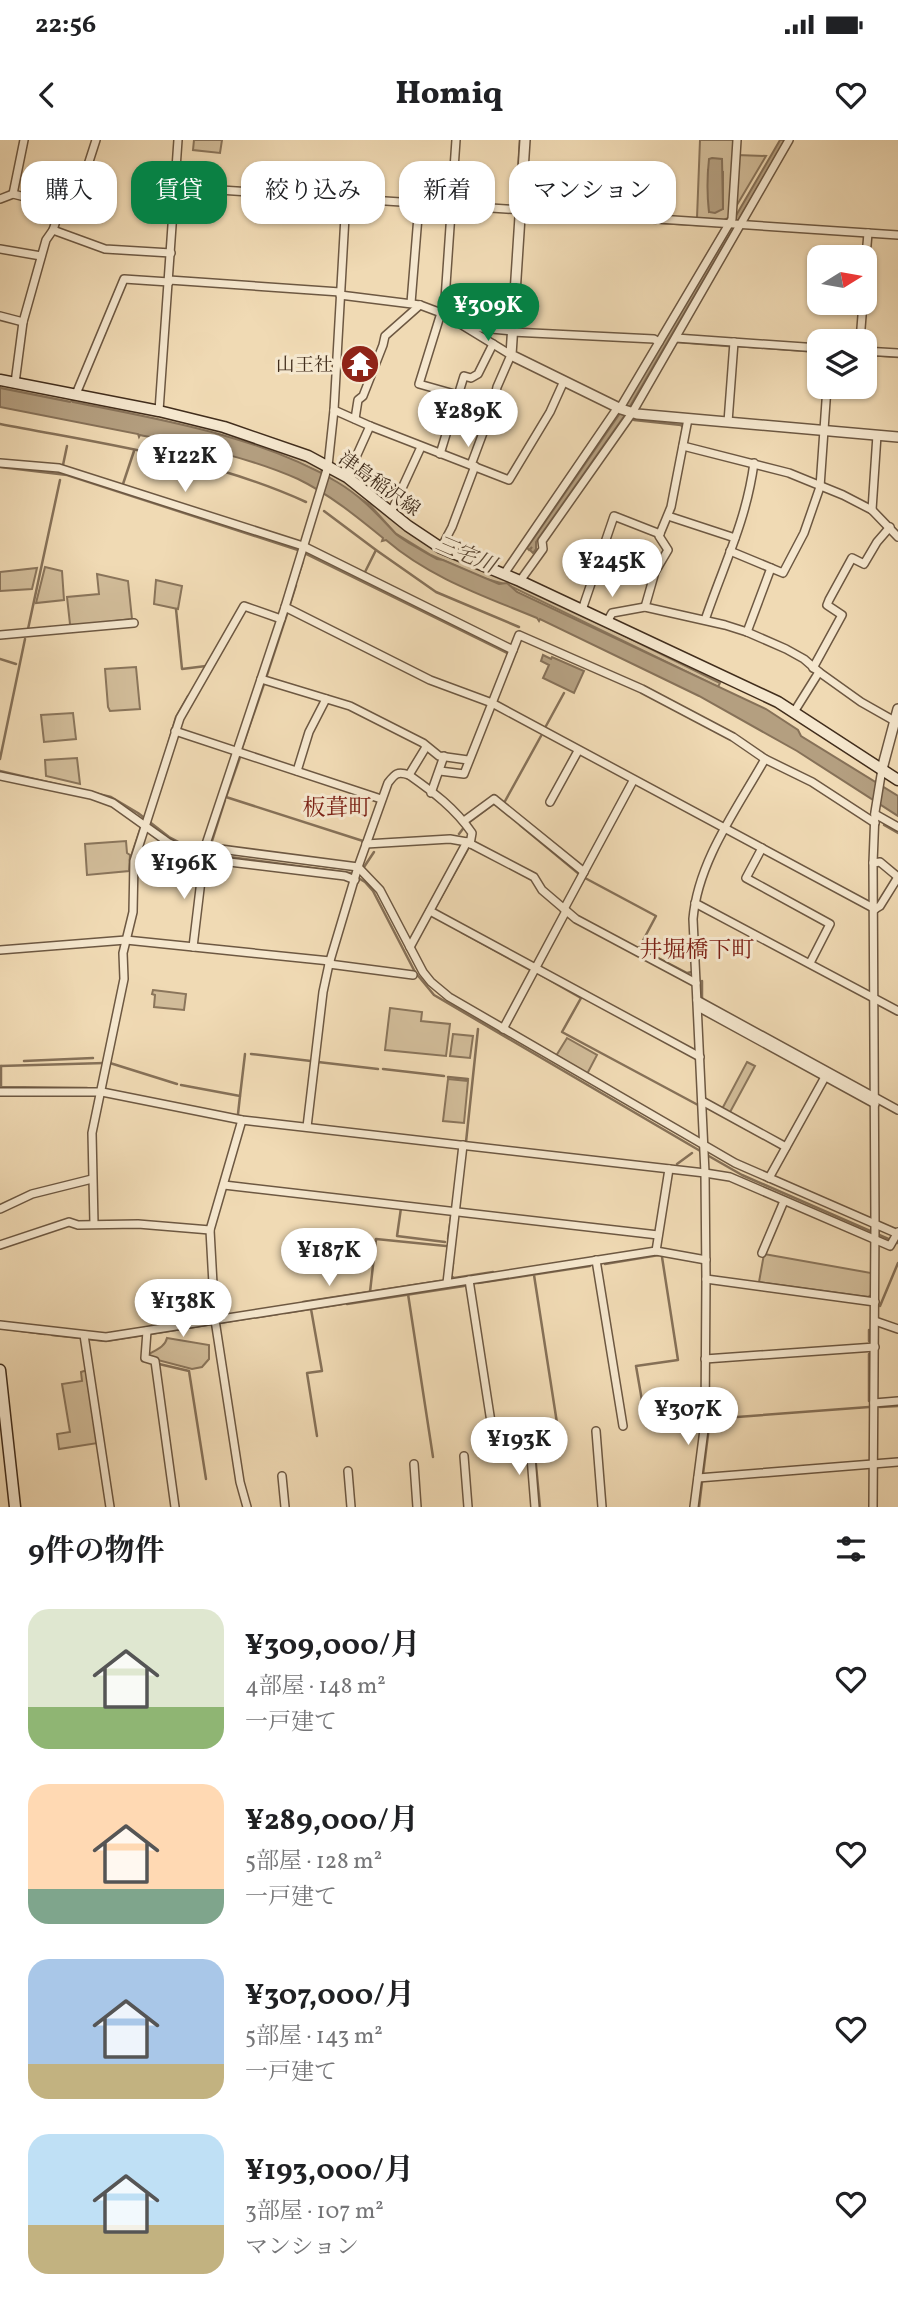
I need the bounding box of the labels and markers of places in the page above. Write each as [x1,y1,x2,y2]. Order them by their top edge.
pin: ¥309K [439,284,537,343]
temple icon: 山王社 [339,343,381,385]
place label: 山王社 [276,353,333,379]
pin: ¥289K [419,390,517,449]
pin: ¥122K [136,434,234,494]
pin: ¥245K [563,540,661,599]
pin: ¥196K [135,842,233,901]
pin: ¥187K [280,1228,378,1288]
pin: ¥138K [134,1280,232,1339]
pin: ¥307K [639,1388,737,1447]
pin: ¥193K [470,1418,568,1477]

